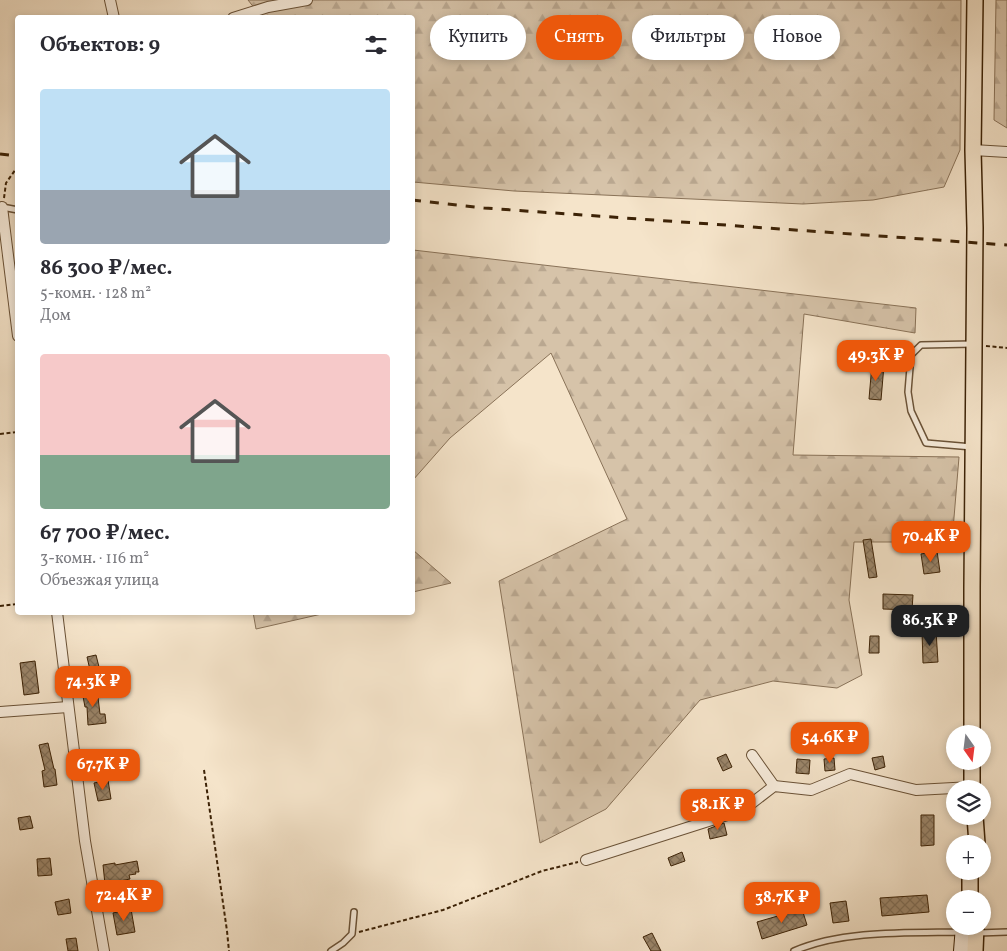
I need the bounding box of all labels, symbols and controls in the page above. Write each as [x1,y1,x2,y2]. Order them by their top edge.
chip: Купить [430,15,526,60]
chip: Снять [536,15,622,60]
chip: Фильтры [632,15,744,60]
chip: Новое [754,15,840,60]
text: Объектов: 9 [40,31,160,60]
icon: filters [362,31,390,59]
icon: home [170,121,260,211]
text: 86 300 ₽/мес. [40,254,173,283]
text: 5-комн. · 128 m² [40,283,151,305]
text: Дом [40,305,71,327]
pin: 49.3K ₽ [830,340,922,382]
text: 49.3K ₽ [848,345,904,367]
icon: home [170,386,260,476]
text: 67 700 ₽/мес. [40,519,170,548]
pin: 70.4K ₽ [885,520,977,563]
text: 70.4K ₽ [903,526,959,548]
text: 3-комн. · 116 m² [40,548,149,570]
text: Объезжая улица [40,570,159,592]
pin: 86.3K ₽ [884,604,976,647]
text: 86.3K ₽ [902,610,958,632]
pin: 74.3K ₽ [47,666,139,708]
text: 74.3K ₽ [66,671,120,693]
pin: 54.6K ₽ [784,722,876,764]
north arrow [946,725,991,770]
map controls [946,725,991,935]
text: 54.6K ₽ [802,727,858,749]
pin: 67.7K ₽ [57,748,149,791]
text: 67.7K ₽ [77,754,129,776]
button: layers [946,780,991,825]
pin: 58.1K ₽ [672,788,764,831]
text: 58.1K ₽ [692,794,744,816]
button: + [946,835,991,880]
pin: 72.4K ₽ [78,880,170,922]
pin: 38.7K ₽ [736,882,828,924]
text: 72.4K ₽ [96,885,152,907]
text: 38.7K ₽ [755,887,809,909]
button: − [946,890,991,935]

